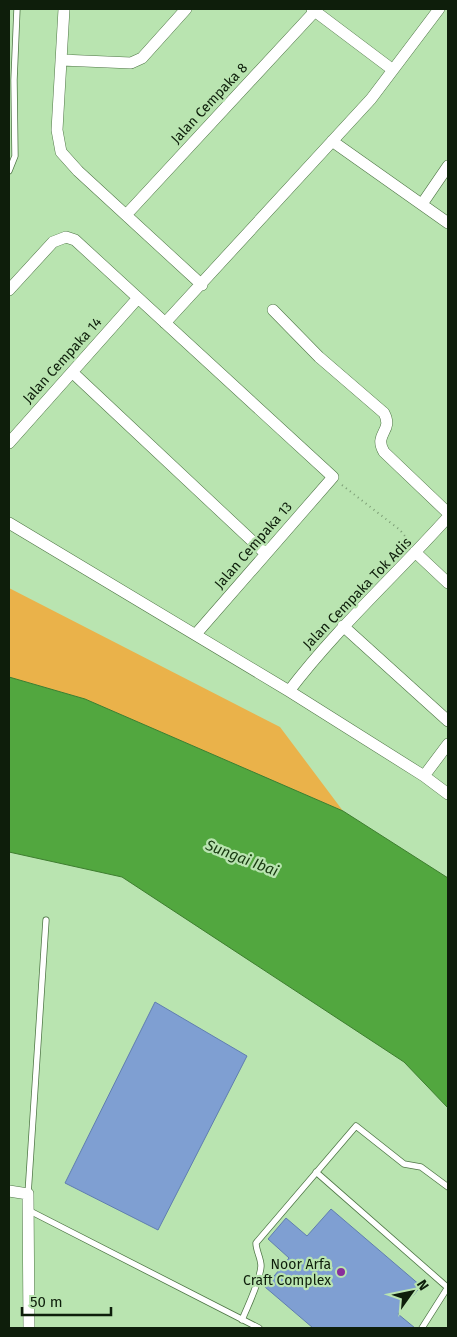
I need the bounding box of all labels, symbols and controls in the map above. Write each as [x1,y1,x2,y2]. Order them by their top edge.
street label: Jalan Cempaka 8 [168,59,251,147]
street label: Jalan Cempaka 14 [19,313,106,407]
street label: Jalan Cempaka 13 [211,498,296,592]
street label: Jalan Cempaka Tok Adis [299,534,416,653]
water label: Sungai Ibai [202,836,281,880]
place label: Noor Arfa Craft Complex [243,1256,331,1289]
marker: Noor Arfa Craft Complex [335,1266,347,1278]
north arrow [387,1267,437,1317]
text: N [413,1277,432,1294]
scale bar [22,1284,111,1316]
text: 50 m [30,1293,63,1311]

